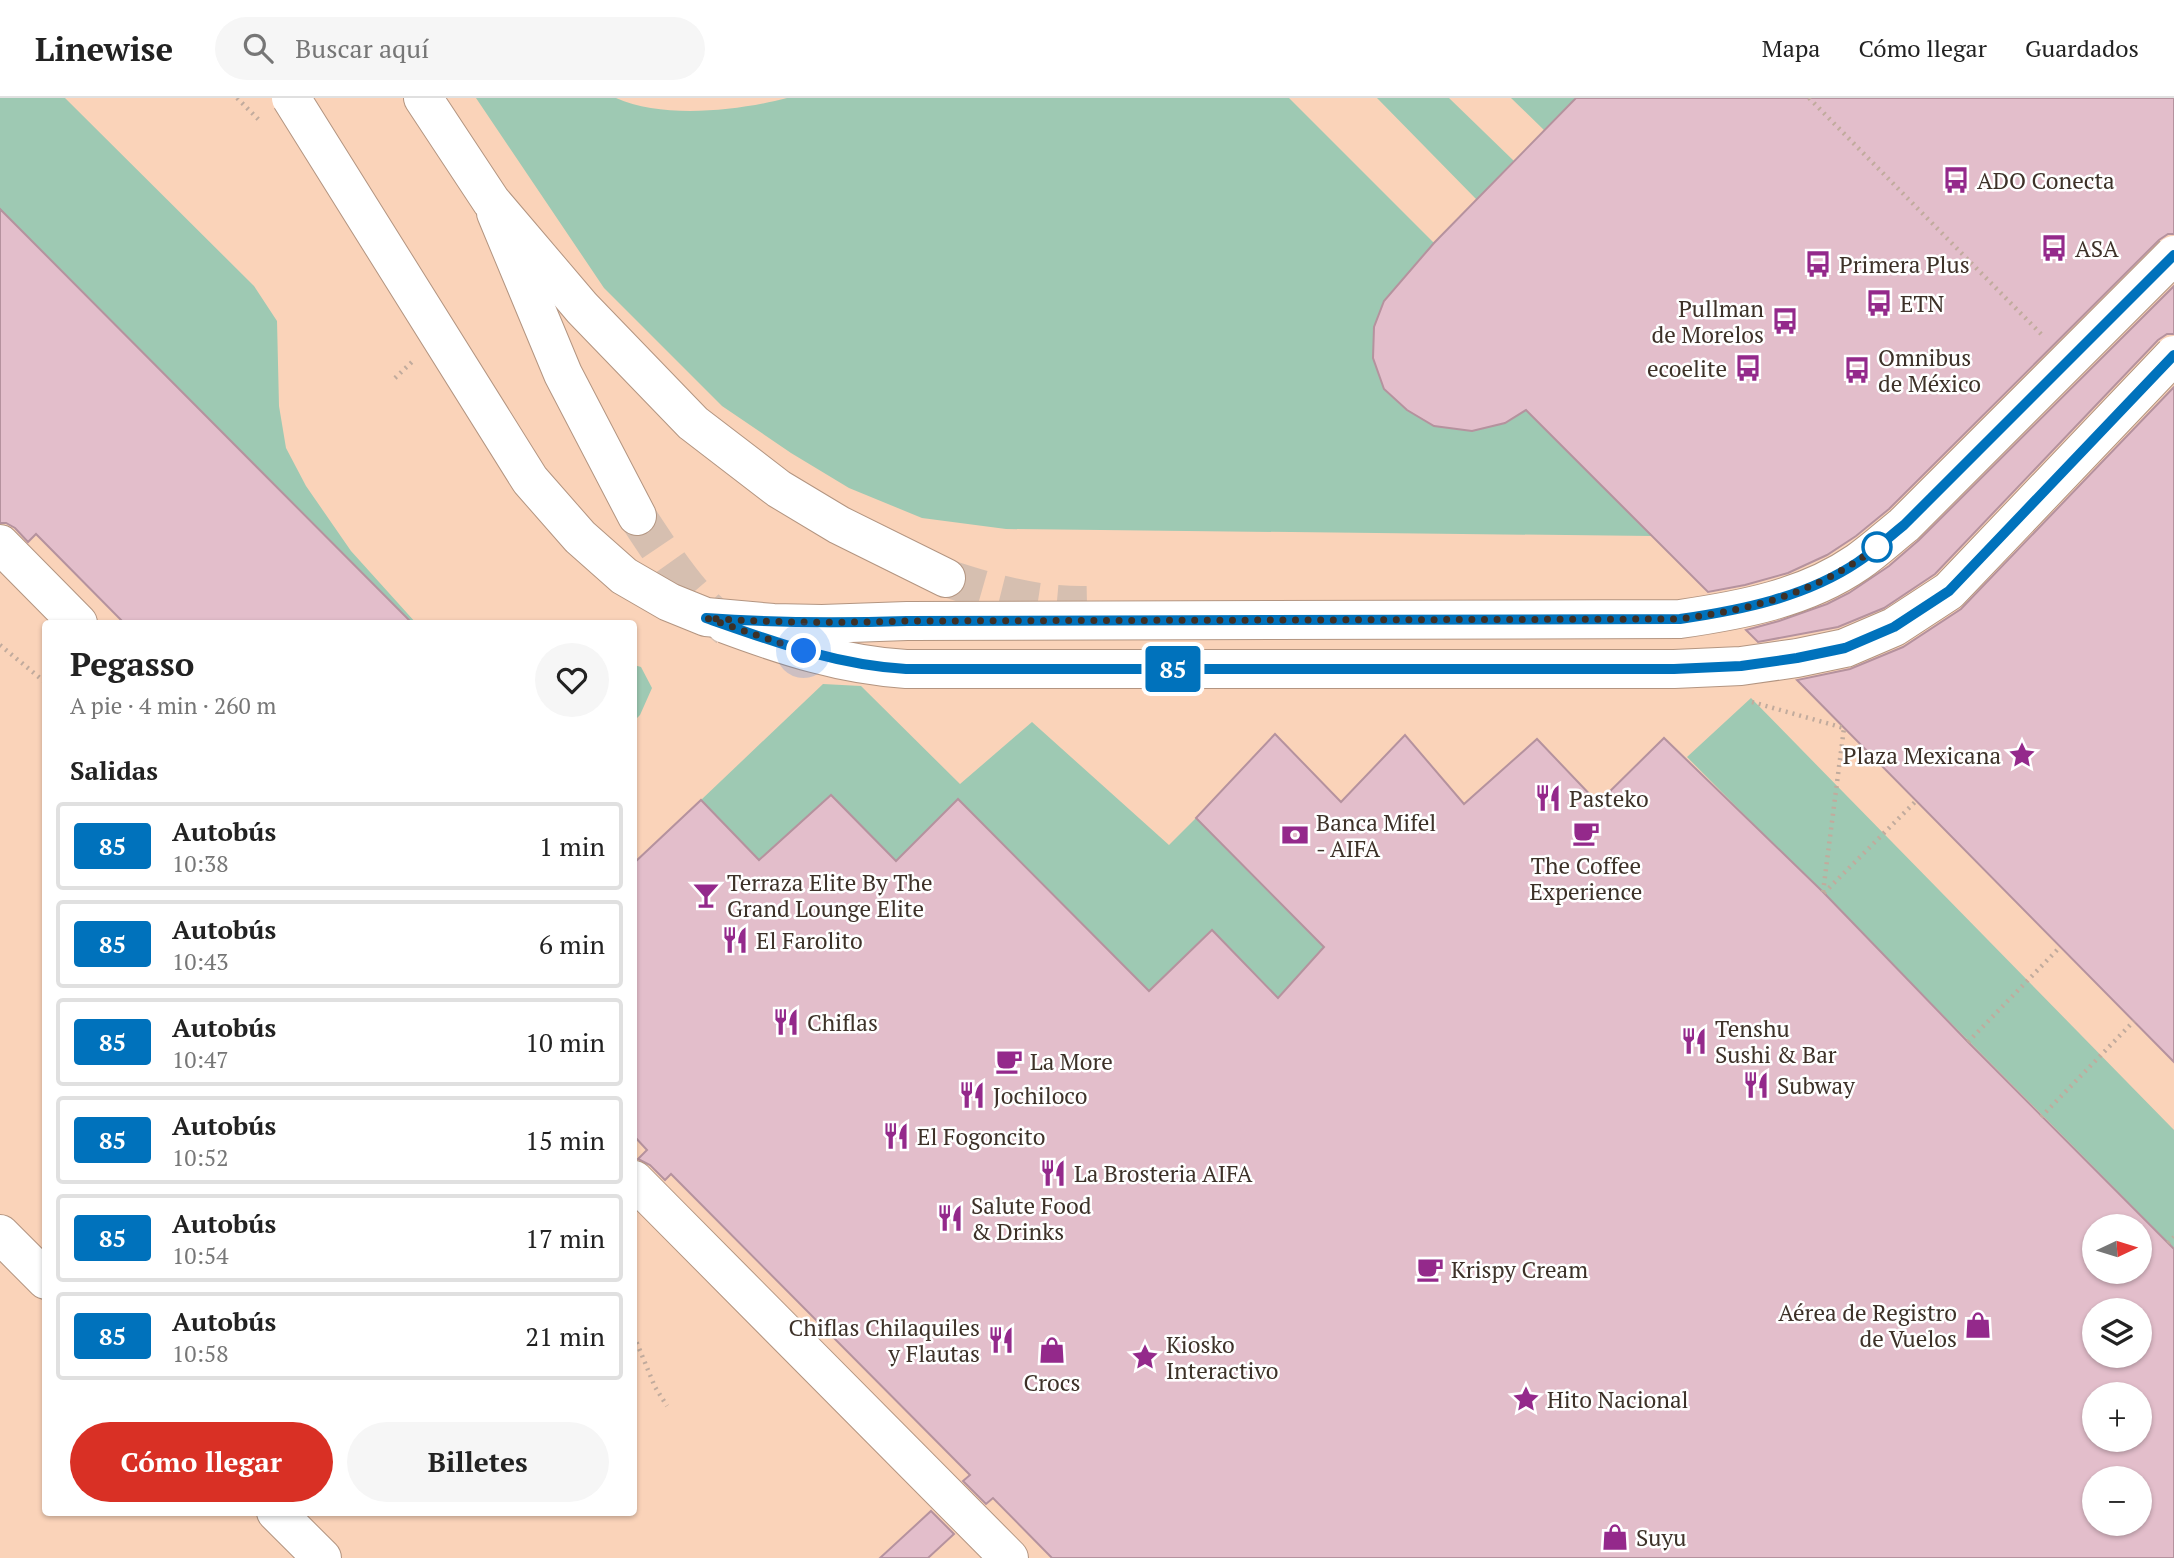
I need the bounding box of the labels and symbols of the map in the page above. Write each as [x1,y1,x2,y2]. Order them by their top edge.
bus stop icon: ADO Conecta [1941,165,1971,195]
place label: ADO Conecta [1977,165,2115,196]
bus stop icon: ASA [2039,233,2069,263]
place label: ASA [2075,233,2119,264]
bus stop icon: Primera Plus [1803,249,1833,279]
place label: Primera Plus [1839,249,1970,280]
bus stop icon: ETN [1864,288,1894,318]
place label: ETN [1900,288,1945,319]
place label: Pullman de Morelos [1651,293,1764,350]
bus stop icon: Pullman de Morelos [1770,306,1800,336]
place label: Omnibus de México [1878,342,1981,399]
place label: ecoelite [1647,353,1727,384]
bus stop icon: ecoelite [1733,353,1763,383]
bus stop icon: Omnibus de México [1842,355,1872,385]
unlabelled marker [1862,532,1892,562]
your location [786,633,821,668]
line badge: 85 [1142,646,1204,692]
place label: Plaza Mexicana [1843,740,2001,771]
place icon: Plaza Mexicana [2007,740,2037,770]
restaurant icon: Pasteko [1533,783,1563,813]
place label: Pasteko [1569,783,1649,814]
place label: Banca Mifel - AIFA [1316,807,1436,864]
cafe icon: The Coffee Experience [1571,818,1601,848]
bank icon: Banca Mifel - AIFA [1280,820,1310,850]
place label: The Coffee Experience [1530,850,1642,907]
place label: Terraza Elite By The Grand Lounge Elite [727,867,933,924]
bar icon: Terraza Elite By The Grand Lounge Elite [691,880,721,910]
restaurant icon: El Farolito [720,925,750,955]
place label: El Farolito [756,925,863,956]
restaurant icon: Chiflas [771,1007,801,1037]
place label: Chiflas [807,1007,878,1038]
place label: Tenshu Sushi & Bar [1715,1013,1837,1070]
restaurant icon: Tenshu Sushi & Bar [1679,1026,1709,1056]
cafe icon: La More [994,1046,1024,1076]
place label: La More [1030,1046,1113,1077]
restaurant icon: Subway [1741,1070,1771,1100]
place label: Subway [1777,1070,1855,1101]
restaurant icon: Jochiloco [957,1080,987,1110]
place label: Jochiloco [993,1080,1087,1111]
restaurant icon: El Fogoncito [881,1121,911,1151]
place label: El Fogoncito [917,1121,1046,1152]
restaurant icon: La Brosteria AIFA [1038,1158,1068,1188]
place label: La Brosteria AIFA [1074,1158,1253,1189]
place label: Salute Food & Drinks [971,1190,1092,1247]
restaurant icon: Salute Food & Drinks [935,1203,965,1233]
north arrow [2082,1214,2152,1284]
cafe icon: Krispy Cream [1415,1254,1445,1284]
place label: Krispy Cream [1451,1254,1588,1285]
place label: Aérea de Registro de Vuelos [1778,1297,1957,1354]
shop icon: Aérea de Registro de Vuelos [1963,1310,1993,1340]
place label: Chiflas Chilaquiles y Flautas [789,1312,980,1369]
restaurant icon: Chiflas Chilaquiles y Flautas [986,1325,1016,1355]
place label: Kiosko Interactivo [1166,1329,1278,1386]
shop icon: Crocs [1037,1335,1067,1365]
place icon: Kiosko Interactivo [1130,1342,1160,1372]
place label: Crocs [1023,1367,1081,1398]
place icon: Hito Nacional [1511,1384,1541,1414]
place label: Hito Nacional [1547,1384,1689,1415]
shop icon: Suyu [1600,1522,1630,1552]
place label: Suyu [1636,1522,1686,1553]

